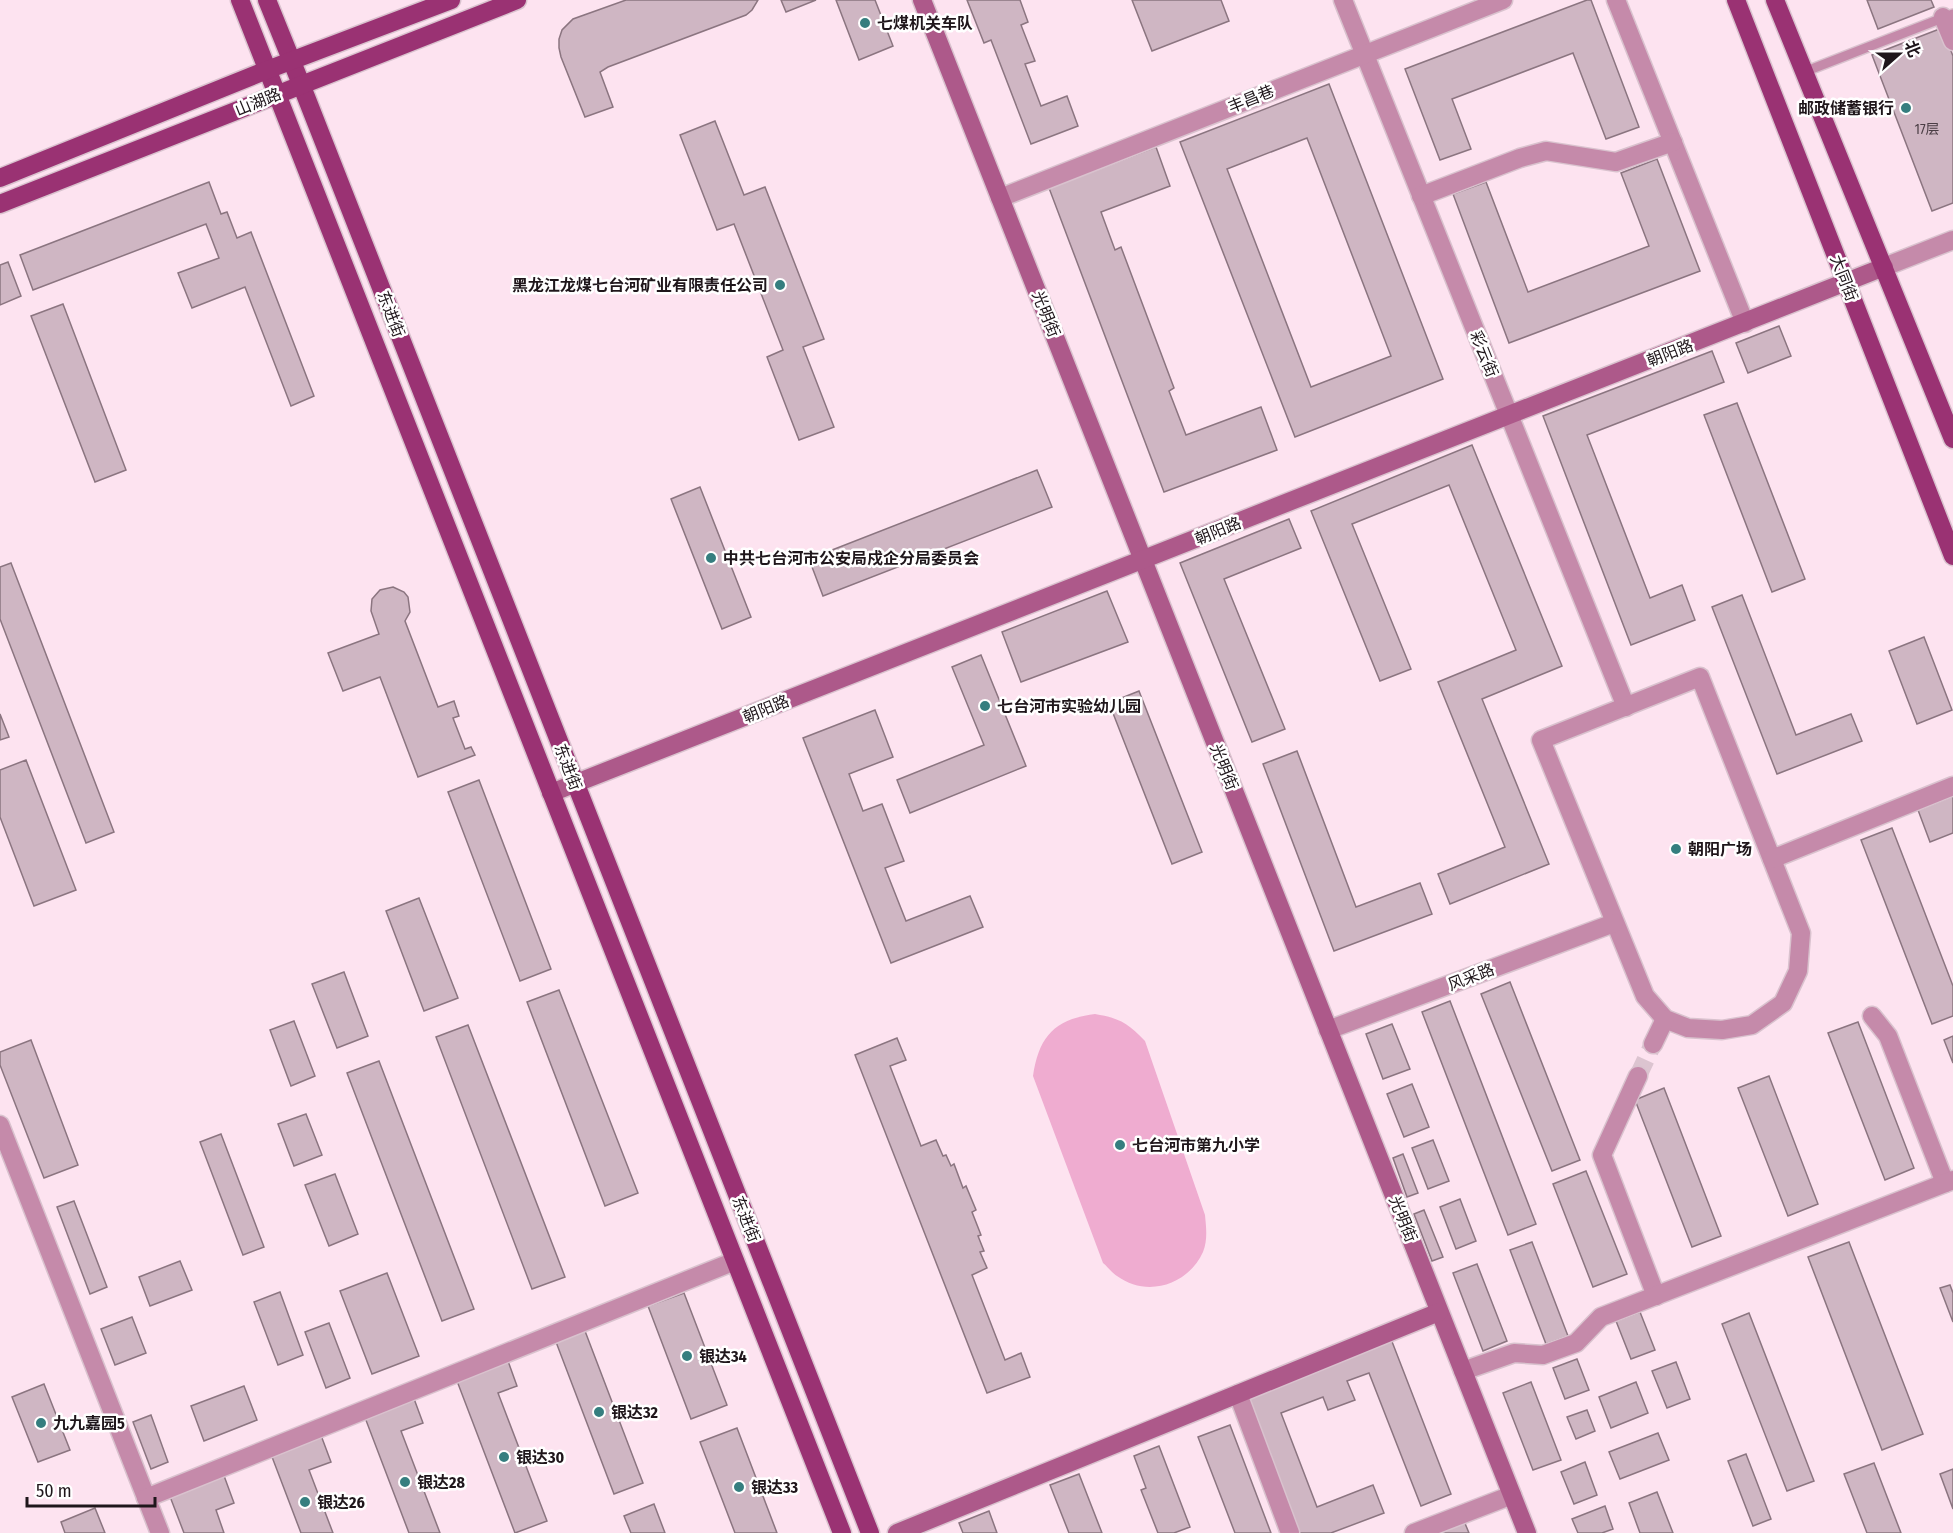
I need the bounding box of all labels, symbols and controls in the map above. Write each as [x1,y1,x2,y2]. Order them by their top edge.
place label: 七煤机关车队 [877,14,973,33]
marker: 七煤机关车队 [858,16,872,30]
north arrow [1869,24,1929,84]
text: 北 [1901,38,1924,60]
street label: 丰昌巷 [1225,81,1277,117]
street label: 山湖路 [232,84,284,120]
place label: 邮政储蓄银行 [1798,99,1894,118]
marker: 邮政储蓄银行 [1899,101,1913,115]
house number: 17层 [1914,121,1940,138]
street label: 大同街 [1827,252,1861,304]
place label: 黑龙江龙煤七台河矿业有限责任公司 [512,276,768,295]
marker: 黑龙江龙煤七台河矿业有限责任公司 [773,278,787,292]
street label: 东进街 [374,288,408,340]
street label: 光明街 [1028,288,1064,340]
street label: 彩云街 [1466,328,1502,380]
street label: 朝阳路 [1644,336,1696,370]
street label: 朝阳路 [1192,513,1244,549]
place label: 中共七台河市公安局戍企分局委员会 [723,549,979,568]
marker: 中共七台河市公安局戍企分局委员会 [704,551,718,565]
street label: 朝阳路 [740,691,792,727]
place label: 七台河市实验幼儿园 [997,697,1141,716]
marker: 七台河市实验幼儿园 [978,699,992,713]
street label: 东进街 [551,741,585,793]
street label: 光明街 [1206,741,1242,793]
place label: 朝阳广场 [1688,840,1752,859]
marker: 朝阳广场 [1669,842,1683,856]
street label: 风采路 [1445,960,1497,994]
place label: 七台河市第九小学 [1132,1136,1260,1155]
marker: 七台河市第九小学 [1113,1138,1127,1152]
street label: 东进街 [728,1193,764,1245]
street label: 光明街 [1385,1193,1421,1245]
place label: 银达34 [699,1347,747,1366]
marker: 银达34 [680,1349,694,1363]
place label: 银达32 [611,1403,658,1422]
marker: 银达32 [592,1405,606,1419]
place label: 九九嘉园5 [53,1414,125,1433]
marker: 九九嘉园5 [34,1416,48,1430]
place label: 银达30 [516,1448,565,1467]
marker: 银达30 [497,1450,511,1464]
scale bar [27,1470,154,1508]
place label: 银达28 [417,1473,465,1492]
marker: 银达28 [398,1475,412,1489]
place label: 银达33 [751,1478,799,1497]
text: 50 m [36,1480,72,1502]
marker: 银达33 [732,1480,746,1494]
place label: 银达26 [317,1493,365,1512]
marker: 银达26 [298,1495,312,1509]

